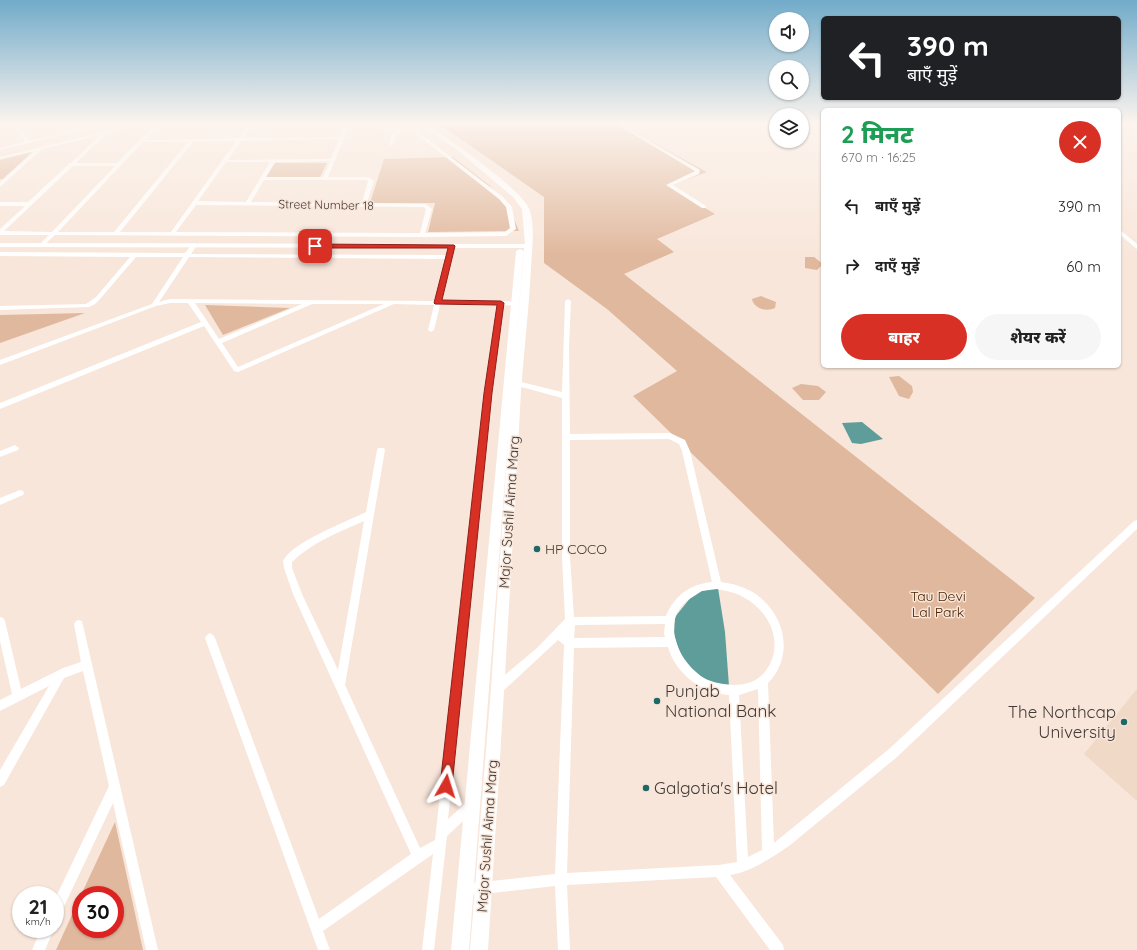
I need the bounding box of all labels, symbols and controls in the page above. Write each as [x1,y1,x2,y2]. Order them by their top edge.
map controls [769,12,809,148]
button: sound [769,12,809,52]
text: 390 m [907,28,989,63]
icon: left [841,32,893,84]
button: search [769,60,809,100]
text: बाएँ मुड़ें [907,63,957,86]
button: layers [769,108,809,148]
text: 2 मिनट [841,119,913,149]
button: close [1059,121,1101,163]
text: 670 m · 16:25 [841,149,916,165]
icon: left [841,195,863,217]
street label: Street Number 18 [278,196,374,213]
text: बाएँ मुड़ें [875,196,920,215]
text: 390 m [1058,197,1101,216]
pin [298,229,332,263]
icon: arrive [304,235,326,257]
icon: right [841,255,863,277]
text: दाएँ मुड़ें [875,256,919,275]
text: 60 m [1066,257,1101,276]
button: बाहर [841,314,967,360]
button: शेयर करें [975,314,1101,360]
street label: Major Sushil Aima Marg [495,435,523,589]
place label: HP COCO [545,540,607,558]
marker: HP COCO [532,544,542,554]
park label: Tau Devi Lal Park [910,587,966,621]
place label: Punjab National Bank [665,680,776,721]
marker: Punjab National Bank [652,696,662,706]
place label: The Northcap University [1008,701,1116,742]
marker: The Northcap University [1119,717,1129,727]
street label: Major Sushil Aima Marg [473,759,501,913]
position arrow [425,765,467,807]
place label: Galgotia's Hotel [654,777,778,798]
marker: Galgotia's Hotel [641,783,651,793]
speed limit sign: 30 [72,886,124,938]
text: 21 [28,894,48,919]
text: km/h [25,915,51,928]

